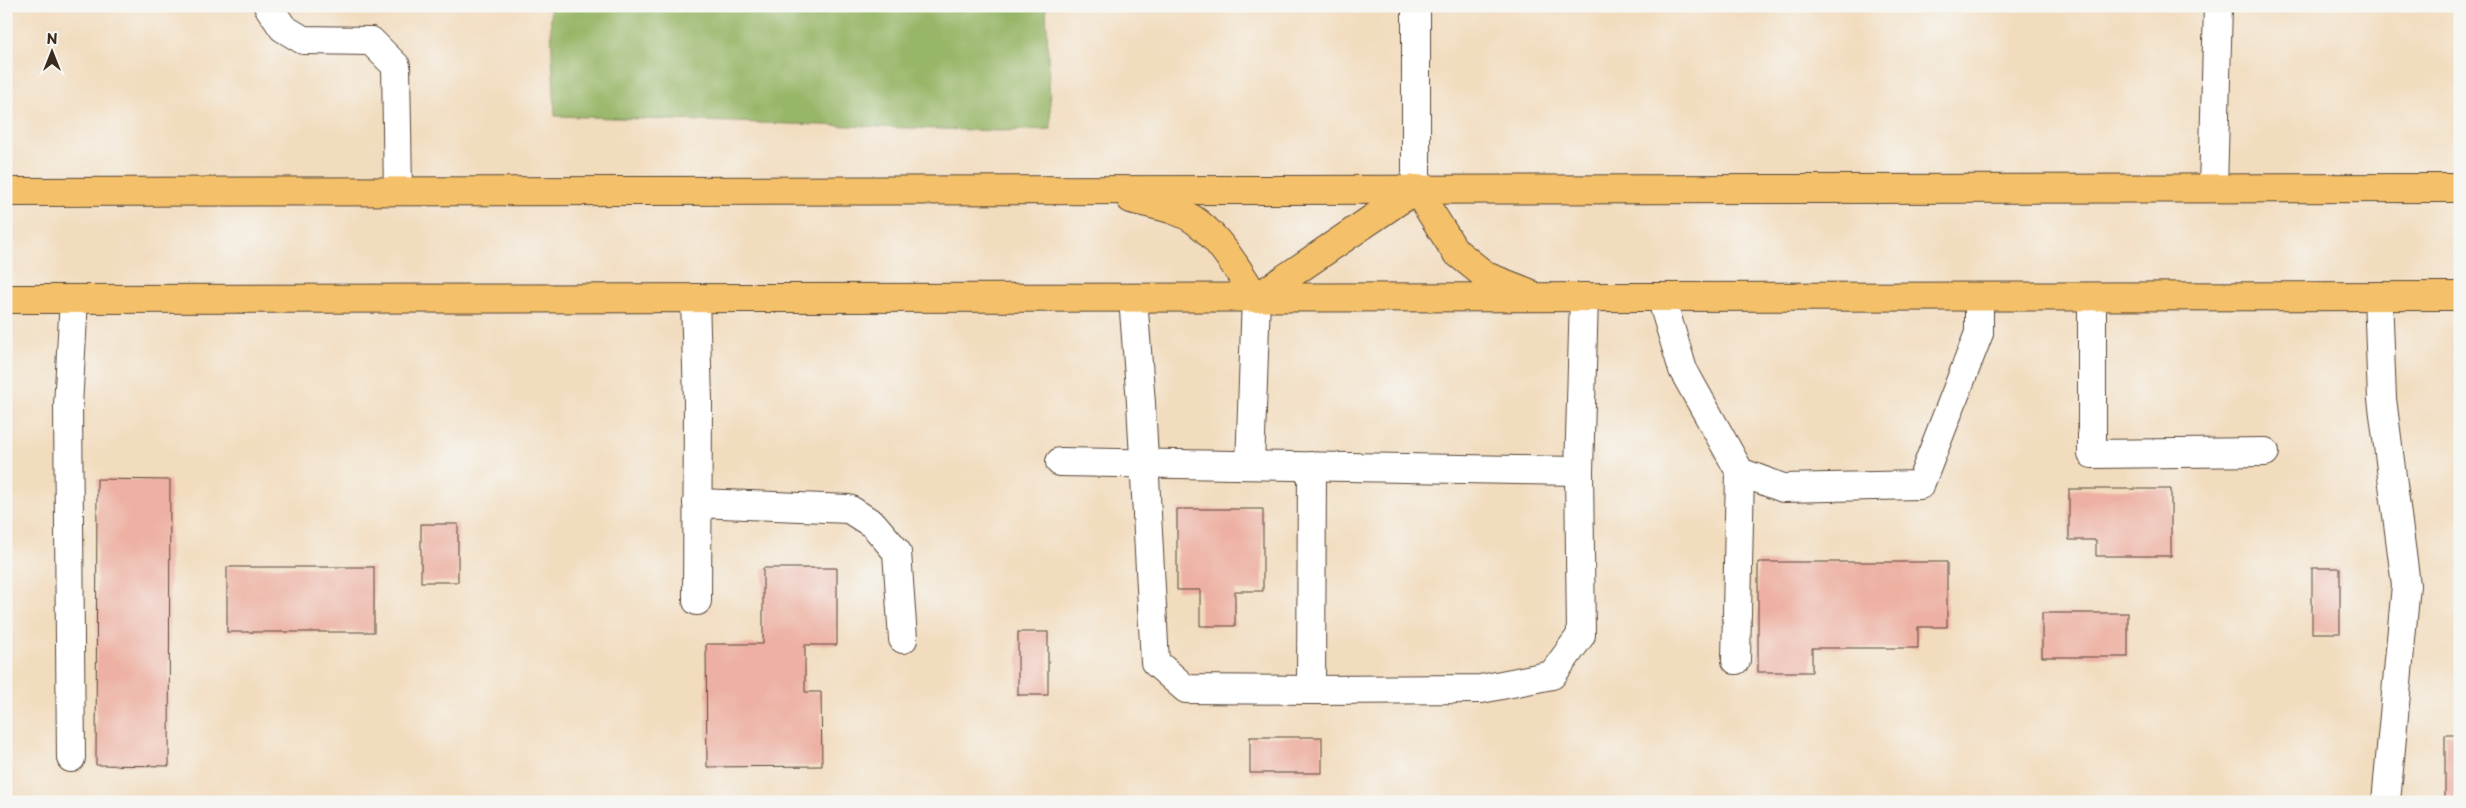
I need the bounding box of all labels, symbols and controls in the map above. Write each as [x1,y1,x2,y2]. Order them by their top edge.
north arrow [28,28,78,78]
text: N [46,28,58,49]

